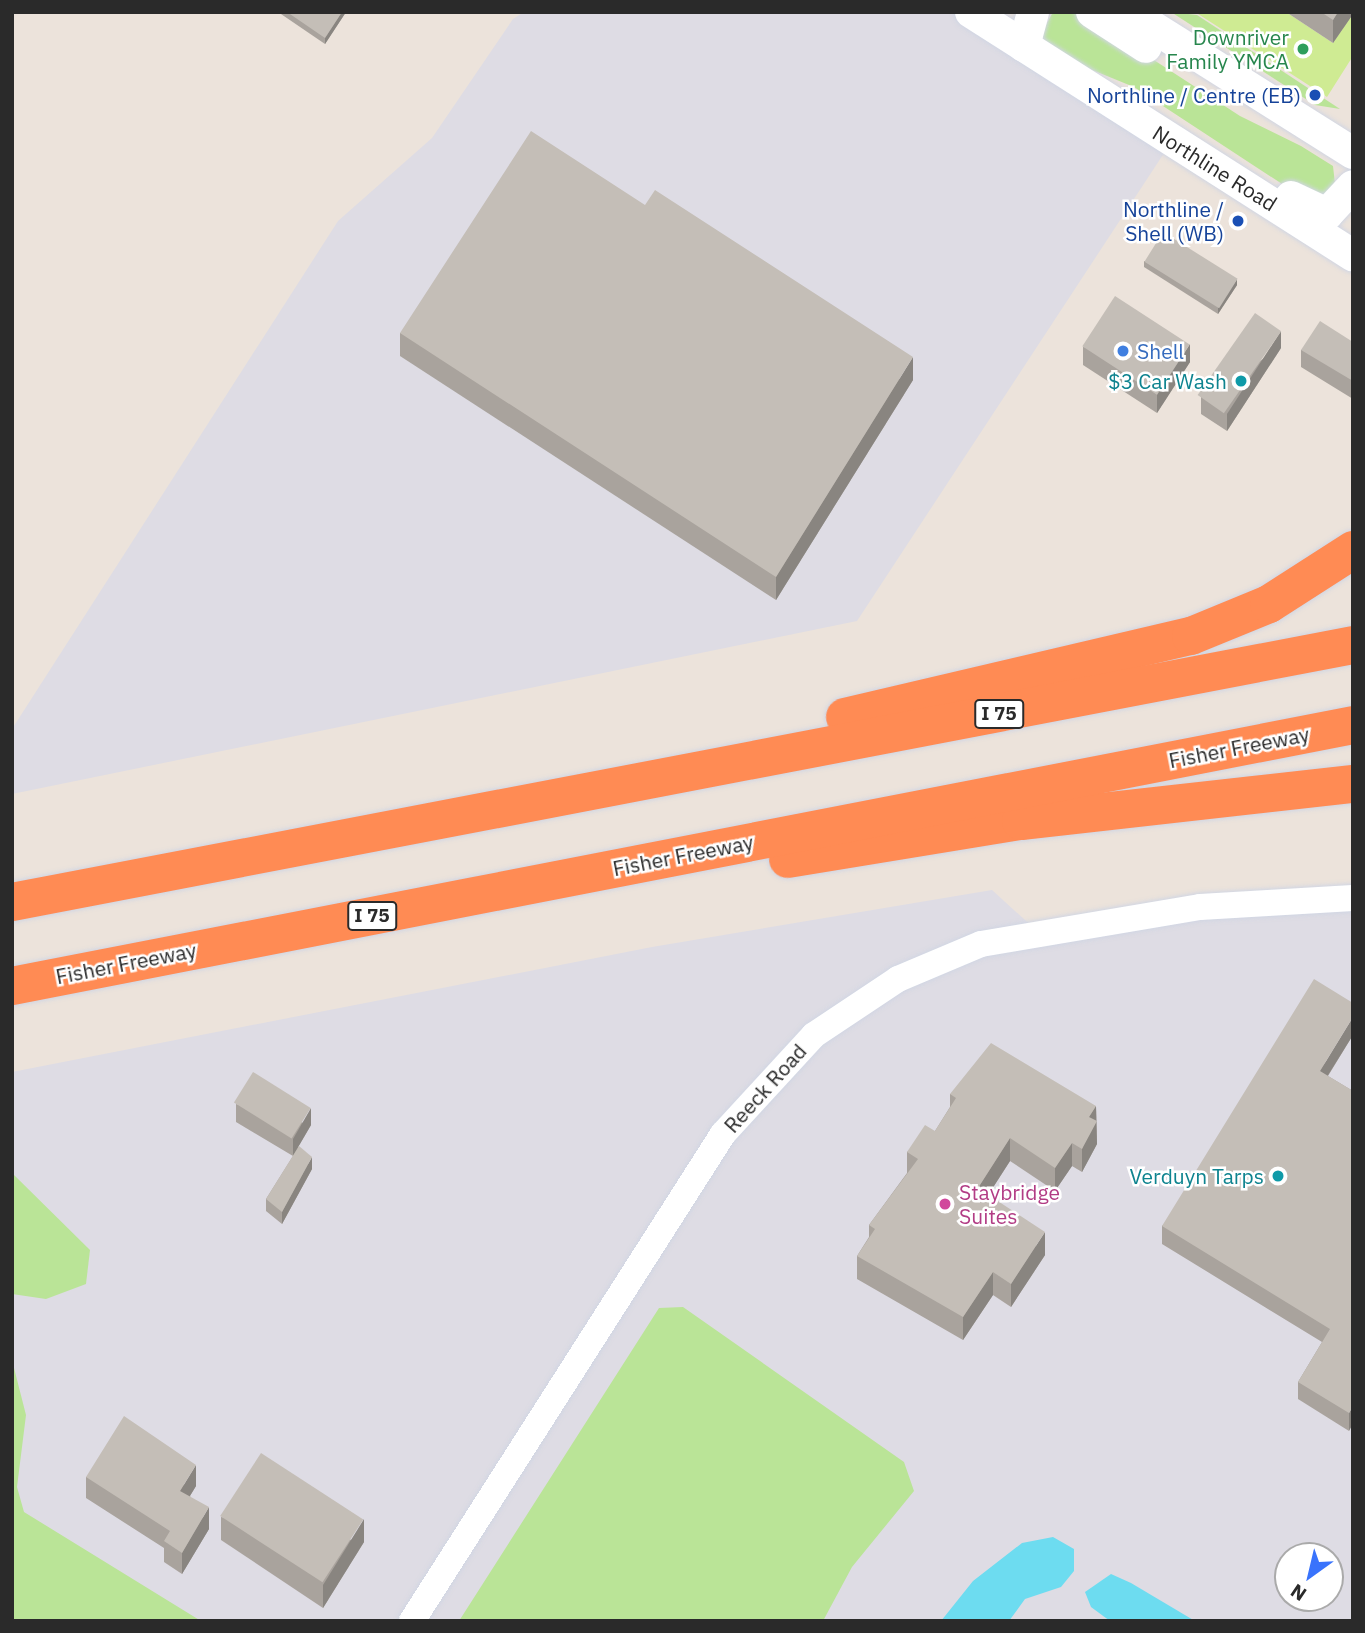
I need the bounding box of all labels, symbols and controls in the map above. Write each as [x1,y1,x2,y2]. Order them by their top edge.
place label: Downriver Family YMCA [1166,24,1289,74]
marker: Downriver Family YMCA [1295,41,1311,57]
place label: Northline / Centre (EB) [1087,82,1301,108]
marker: Northline / Centre (EB) [1307,87,1323,103]
street label: Northline Road [1148,120,1282,216]
place label: Northline / Shell (WB) [1123,196,1224,246]
marker: Northline / Shell (WB) [1230,213,1246,229]
place label: Shell [1137,338,1184,364]
marker: Shell [1115,343,1131,359]
place label: $3 Car Wash [1108,368,1227,394]
marker: $3 Car Wash [1233,373,1249,389]
road number: I 75 [973,698,1025,730]
street label: Fisher Freeway [1167,721,1311,773]
street label: Fisher Freeway [611,829,755,881]
road number: I 75 [346,900,398,932]
street label: Fisher Freeway [54,937,198,989]
street label: Reeck Road [718,1038,812,1138]
place label: Verduyn Tarps [1129,1163,1264,1189]
marker: Verduyn Tarps [1270,1168,1286,1184]
place label: Staybridge Suites [959,1179,1060,1229]
marker: Staybridge Suites [937,1196,953,1212]
north arrow [1274,1542,1344,1612]
text: N [1286,1579,1311,1607]

